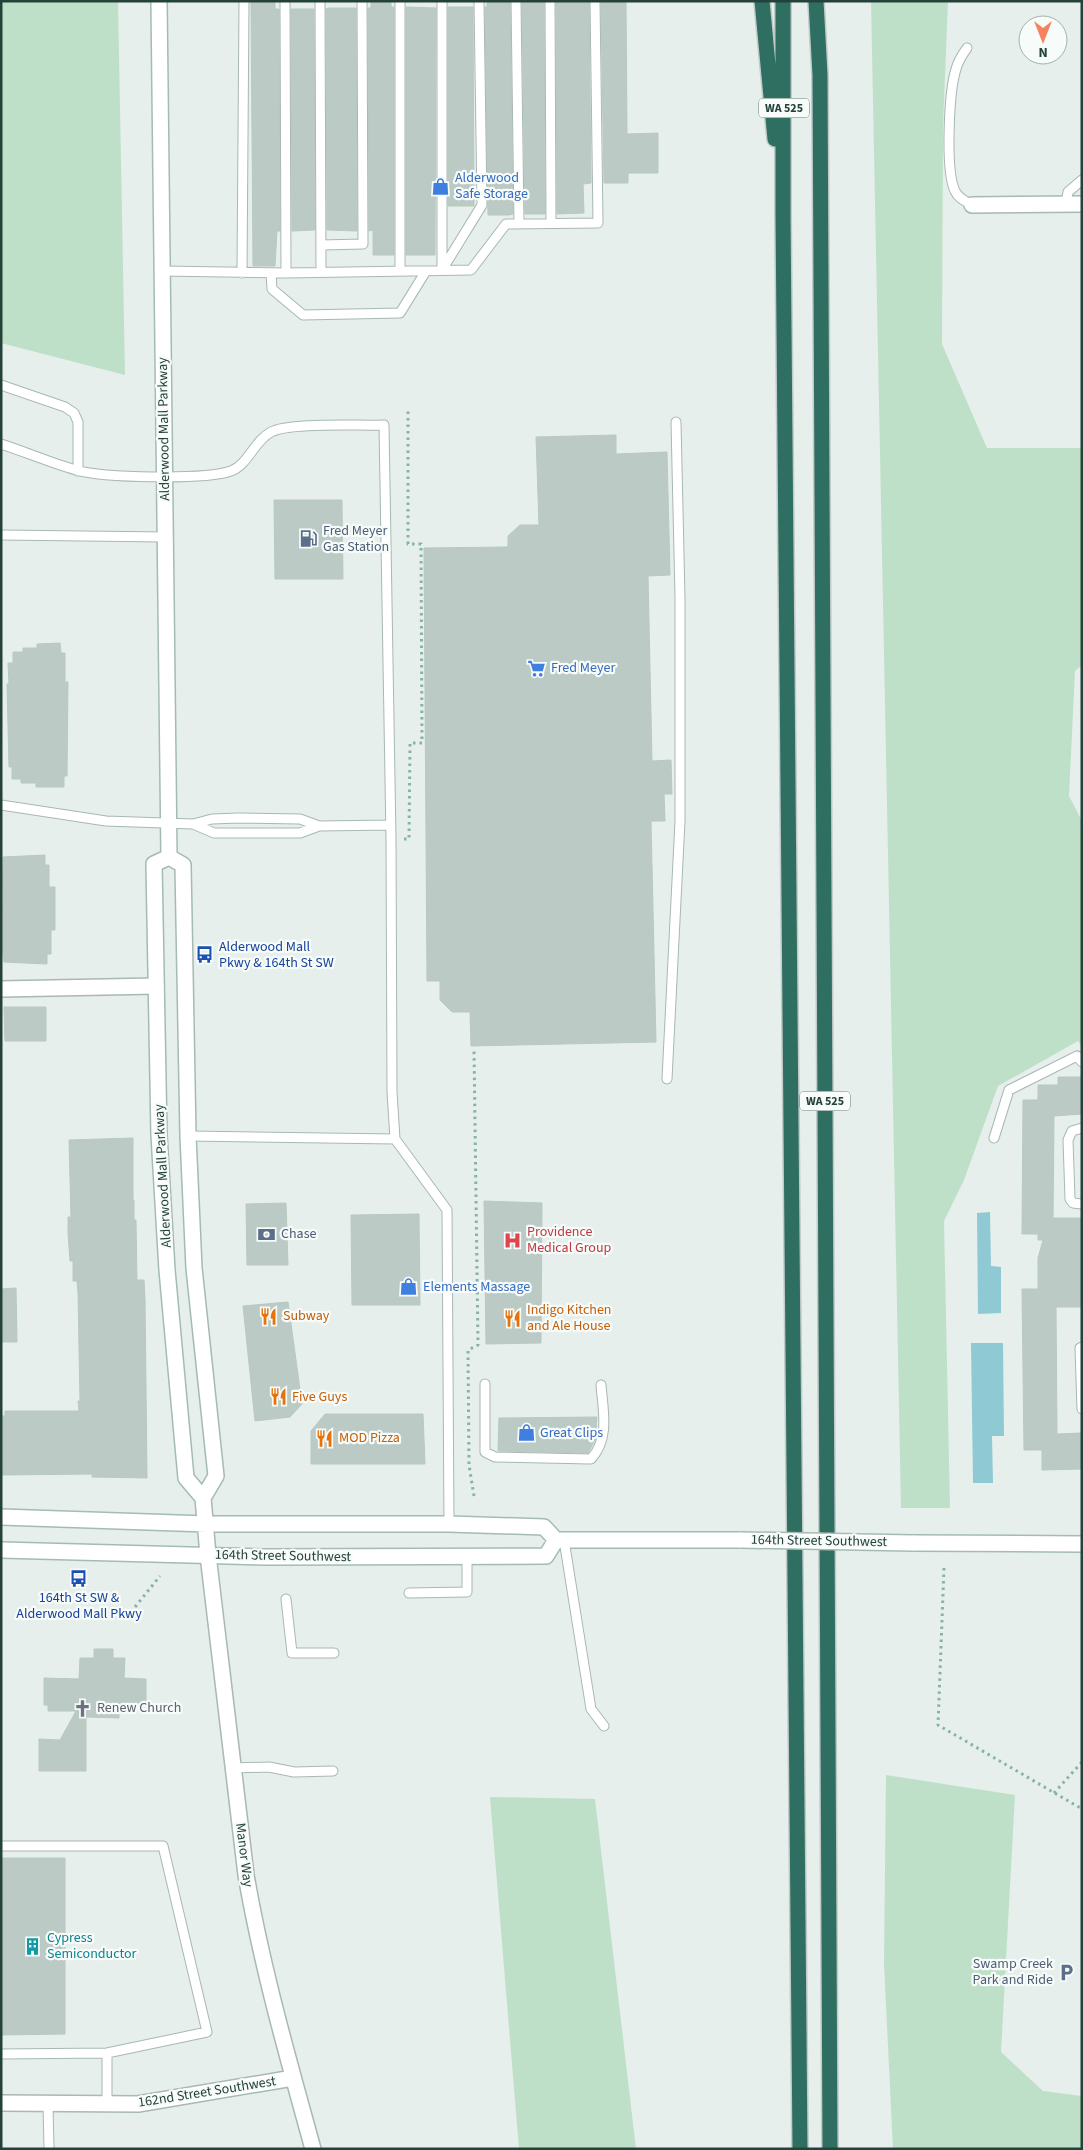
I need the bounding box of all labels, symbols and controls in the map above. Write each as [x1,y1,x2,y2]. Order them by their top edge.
north arrow [1018,15,1068,65]
text: N [1038,42,1048,62]
road number: WA 525 [759,99,809,118]
place label: Alderwood Safe Storage [455,168,528,204]
shop icon: Alderwood Safe Storage [431,176,451,196]
street label: Alderwood Mall Parkway [153,357,175,501]
place label: Fred Meyer Gas Station [323,521,389,557]
fuel station icon: Fred Meyer Gas Station [299,529,319,549]
supermarket icon: Fred Meyer [527,658,547,678]
place label: Fred Meyer [551,658,615,678]
place label: Alderwood Mall Pkwy & 164th St SW [219,937,334,973]
bus stop icon: Alderwood Mall Pkwy & 164th St SW [195,945,215,965]
road number: WA 525 [800,1092,850,1110]
street label: Alderwood Mall Parkway [149,1103,177,1248]
place label: Providence Medical Group [527,1222,612,1258]
bank icon: Chase [257,1224,277,1244]
place label: Chase [281,1224,317,1244]
hospital icon: Providence Medical Group [503,1230,523,1250]
shop icon: Elements Massage [399,1277,419,1297]
place label: Elements Massage [423,1277,530,1297]
place label: Indigo Kitchen and Ale House [527,1300,612,1336]
restaurant icon: Subway [259,1306,279,1326]
place label: Subway [283,1306,330,1326]
restaurant icon: Indigo Kitchen and Ale House [503,1308,523,1328]
restaurant icon: Five Guys [268,1387,288,1407]
place label: Five Guys [292,1387,347,1407]
shop icon: Great Clips [516,1423,536,1443]
place label: Great Clips [540,1423,603,1443]
restaurant icon: MOD Pizza [315,1428,335,1448]
place label: MOD Pizza [339,1428,400,1448]
street label: 164th Street Southwest [751,1530,888,1552]
street label: 164th Street Southwest [215,1545,352,1567]
bus stop icon: 164th St SW & Alderwood Mall Pkwy [69,1568,89,1588]
place label: 164th St SW & Alderwood Mall Pkwy [16,1588,142,1624]
church icon: Renew Church [73,1698,93,1718]
place label: Renew Church [97,1698,181,1718]
street label: Manor Way [230,1822,258,1889]
place label: Cypress Semiconductor [47,1928,137,1964]
building icon: Cypress Semiconductor [23,1936,43,1956]
place label: Swamp Creek Park and Ride [973,1954,1053,1990]
parking icon: Swamp Creek Park and Ride [1057,1962,1077,1982]
street label: 162nd Street Southwest [137,2071,278,2113]

